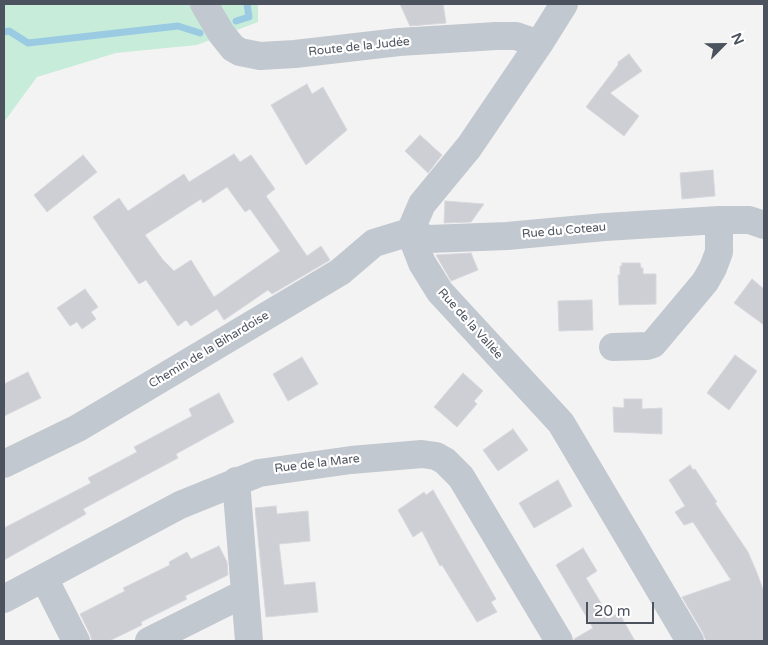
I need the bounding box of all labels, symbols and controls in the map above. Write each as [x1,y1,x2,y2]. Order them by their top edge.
north arrow [698,20,748,70]
text: N [727,30,747,47]
street label: Route de la Judée [308,35,410,59]
street label: Rue du Coteau [521,220,607,242]
street label: Rue de la Vallée [435,286,505,362]
street label: Chemin de la Bihardoise [146,308,272,392]
street label: Rue de la Mare [274,452,360,476]
scale bar [588,592,656,624]
text: 20 m [594,602,631,620]

